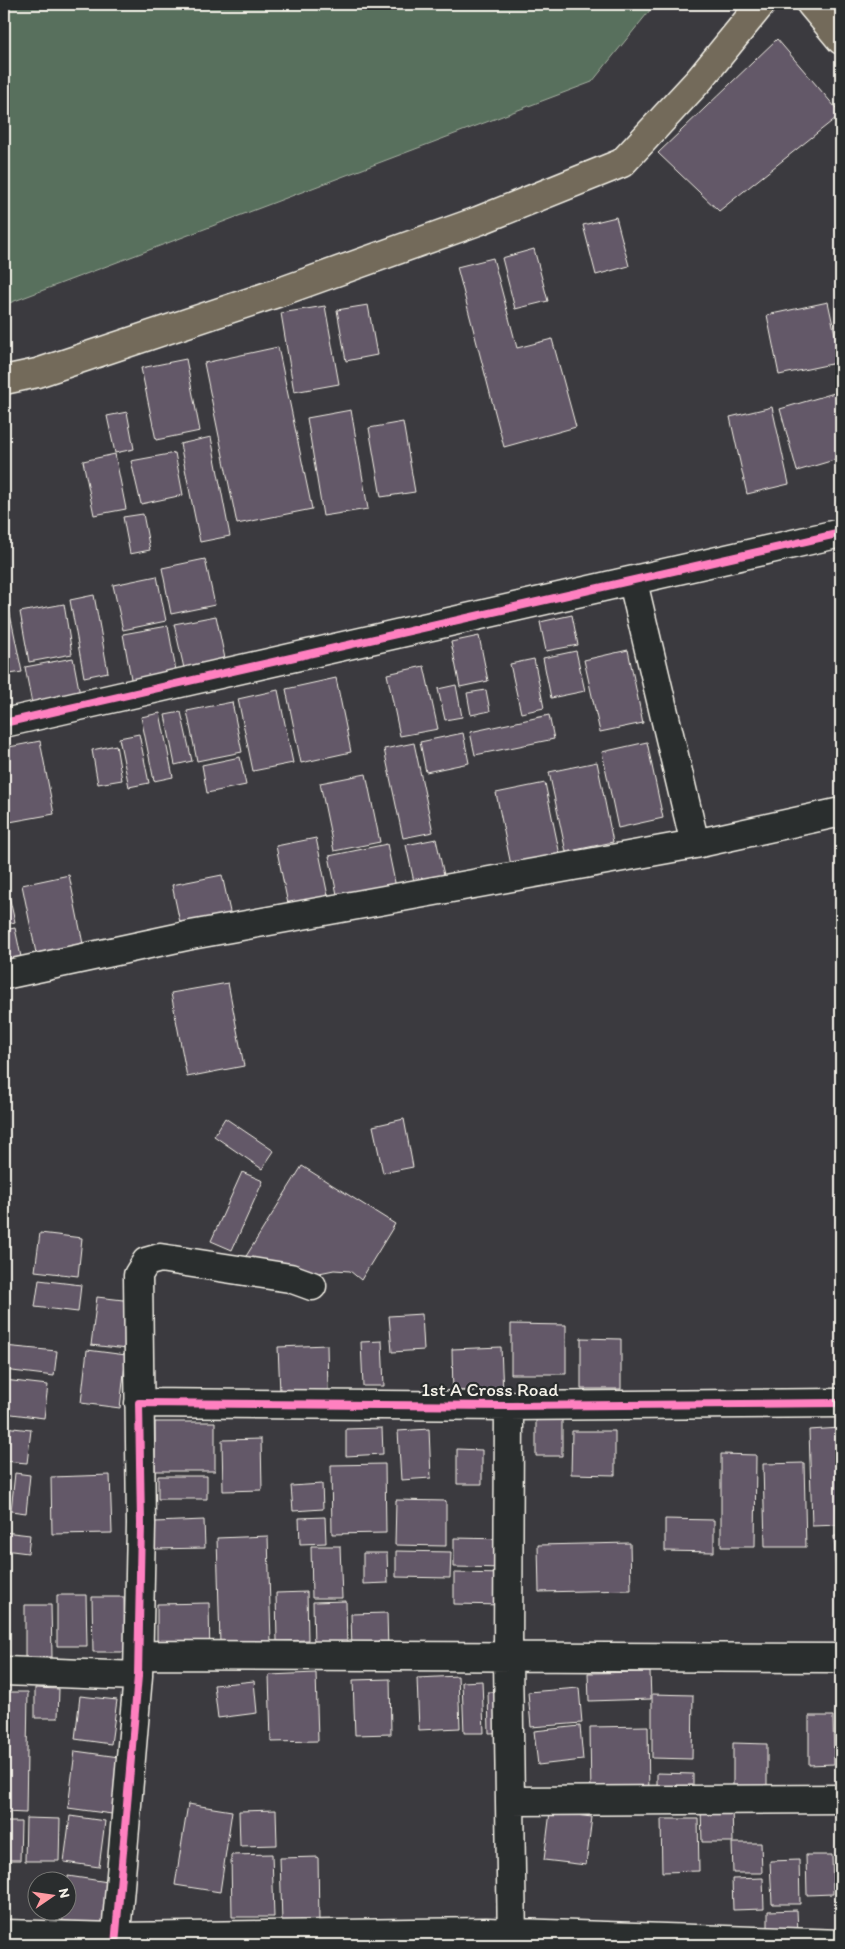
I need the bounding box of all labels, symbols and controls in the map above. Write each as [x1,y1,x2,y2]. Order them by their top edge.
street label: 1st A Cross Road [421,1378,559,1401]
north arrow [28,1872,78,1922]
text: N [55,1887,74,1900]

